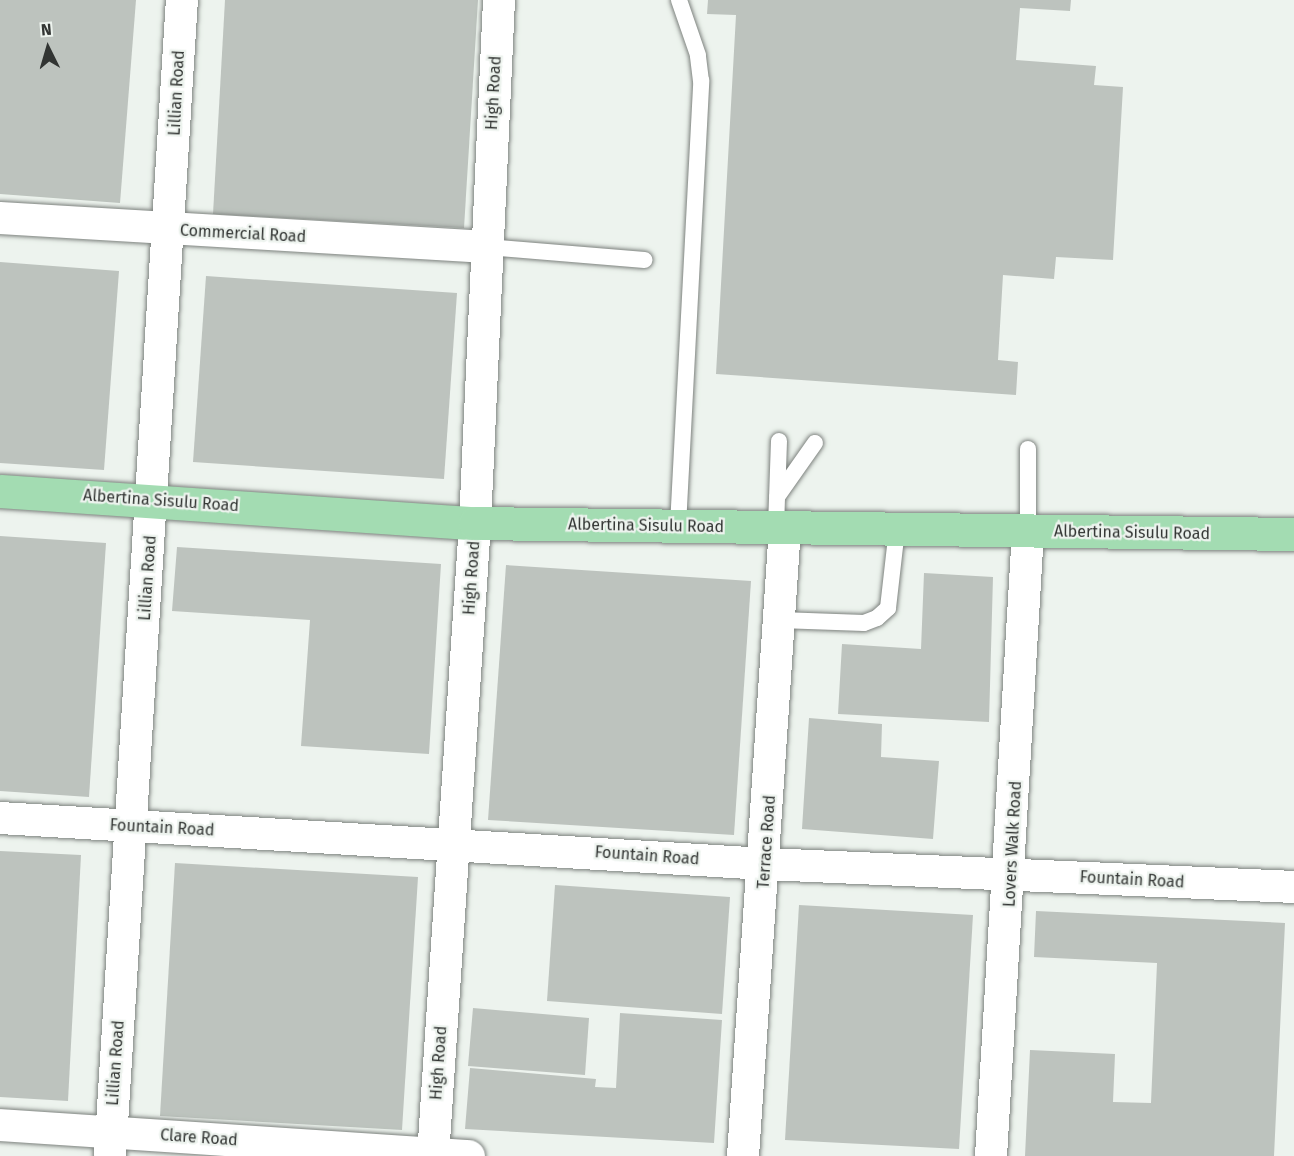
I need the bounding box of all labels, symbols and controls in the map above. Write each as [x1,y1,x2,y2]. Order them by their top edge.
north arrow [18,18,78,78]
text: N [40,20,52,39]
street label: Lillian Road [165,50,189,136]
street label: High Road [482,55,506,131]
street label: Commercial Road [179,221,307,247]
street label: Albertina Sisulu Road [83,486,239,516]
street label: Albertina Sisulu Road [568,515,724,537]
street label: Albertina Sisulu Road [1054,522,1210,544]
street label: Lillian Road [135,535,161,621]
street label: High Road [460,540,484,616]
street label: Lovers Walk Road [1000,780,1026,908]
street label: Terrace Road [754,795,780,889]
street label: Fountain Road [109,816,215,840]
street label: Fountain Road [594,843,700,869]
street label: Fountain Road [1079,868,1185,892]
street label: Lillian Road [103,1020,129,1106]
street label: High Road [427,1025,451,1101]
street label: Clare Road [160,1126,238,1150]

